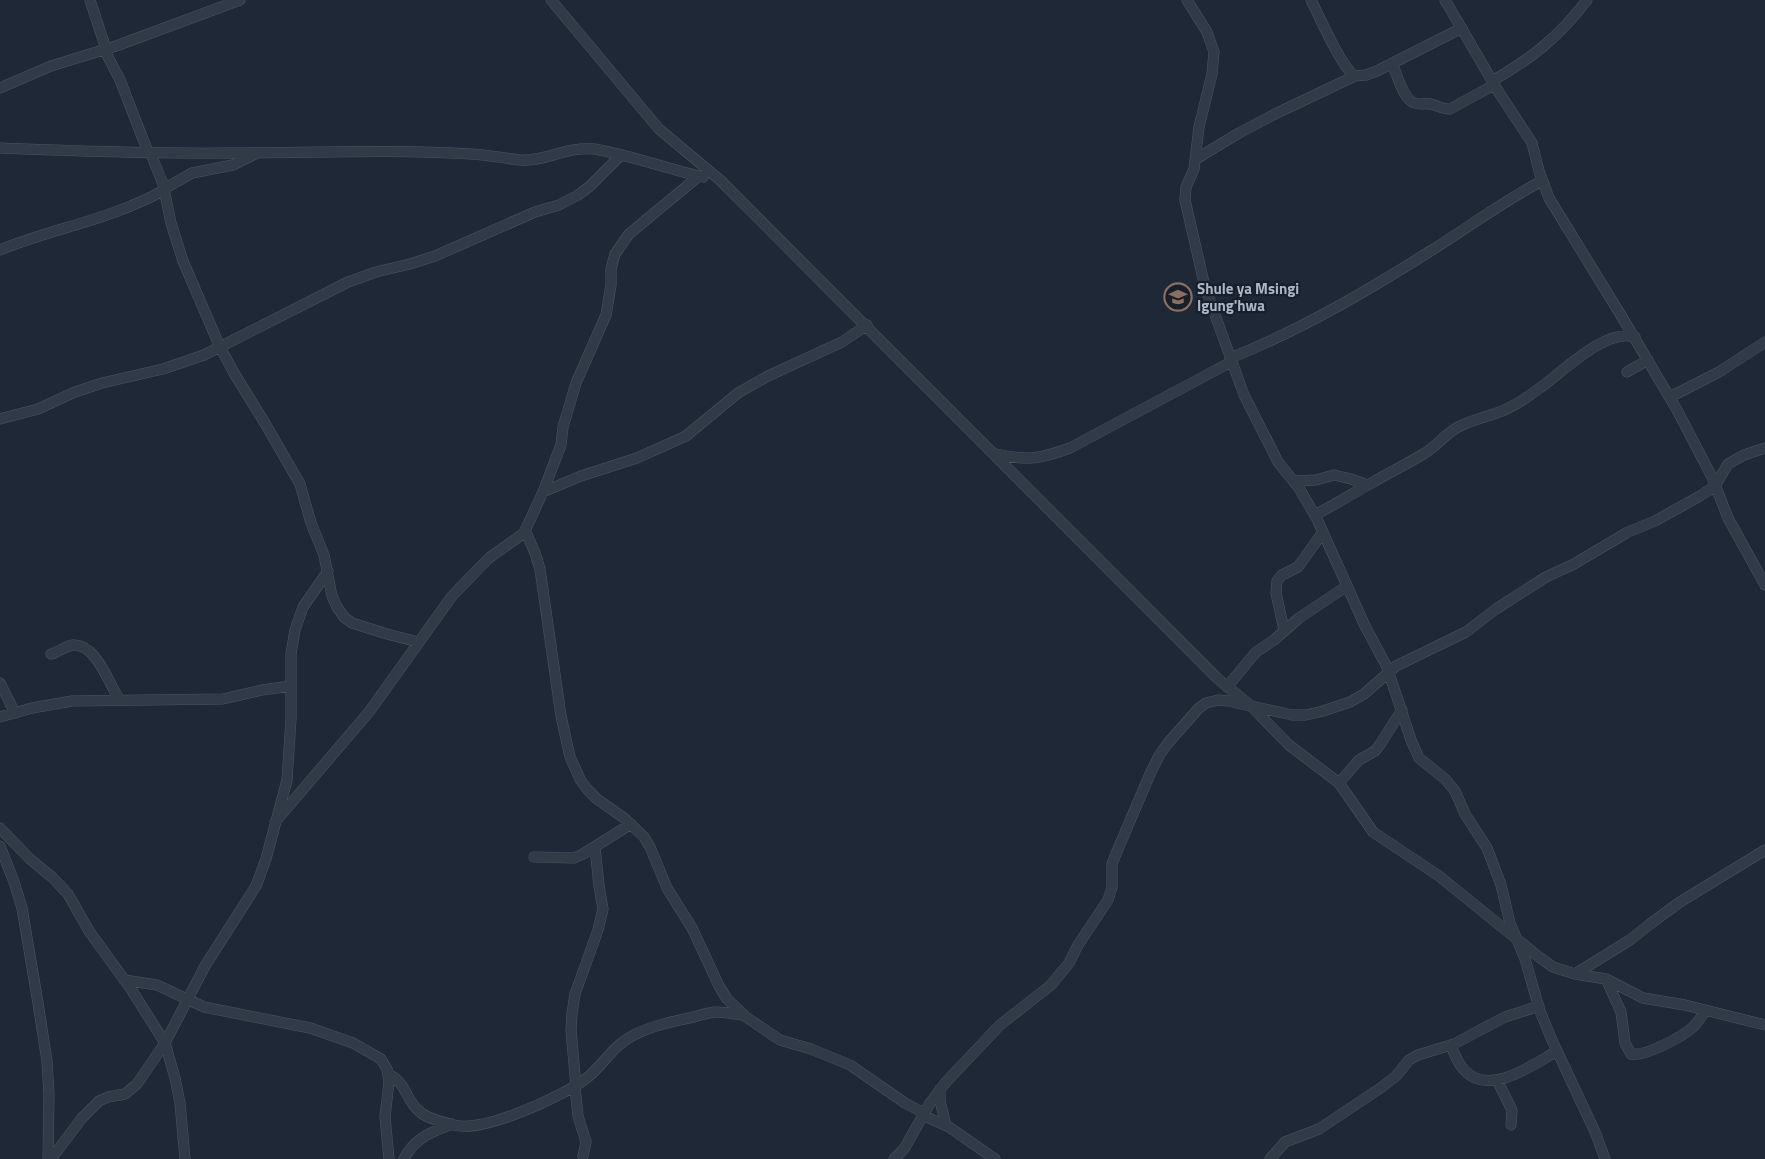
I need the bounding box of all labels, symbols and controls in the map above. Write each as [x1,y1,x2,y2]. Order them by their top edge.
place label: Shule ya Msingi Igung'hwa [1197,277,1299,317]
school or university icon: Shule ya Msingi Igung'hwa [1163,282,1193,312]

